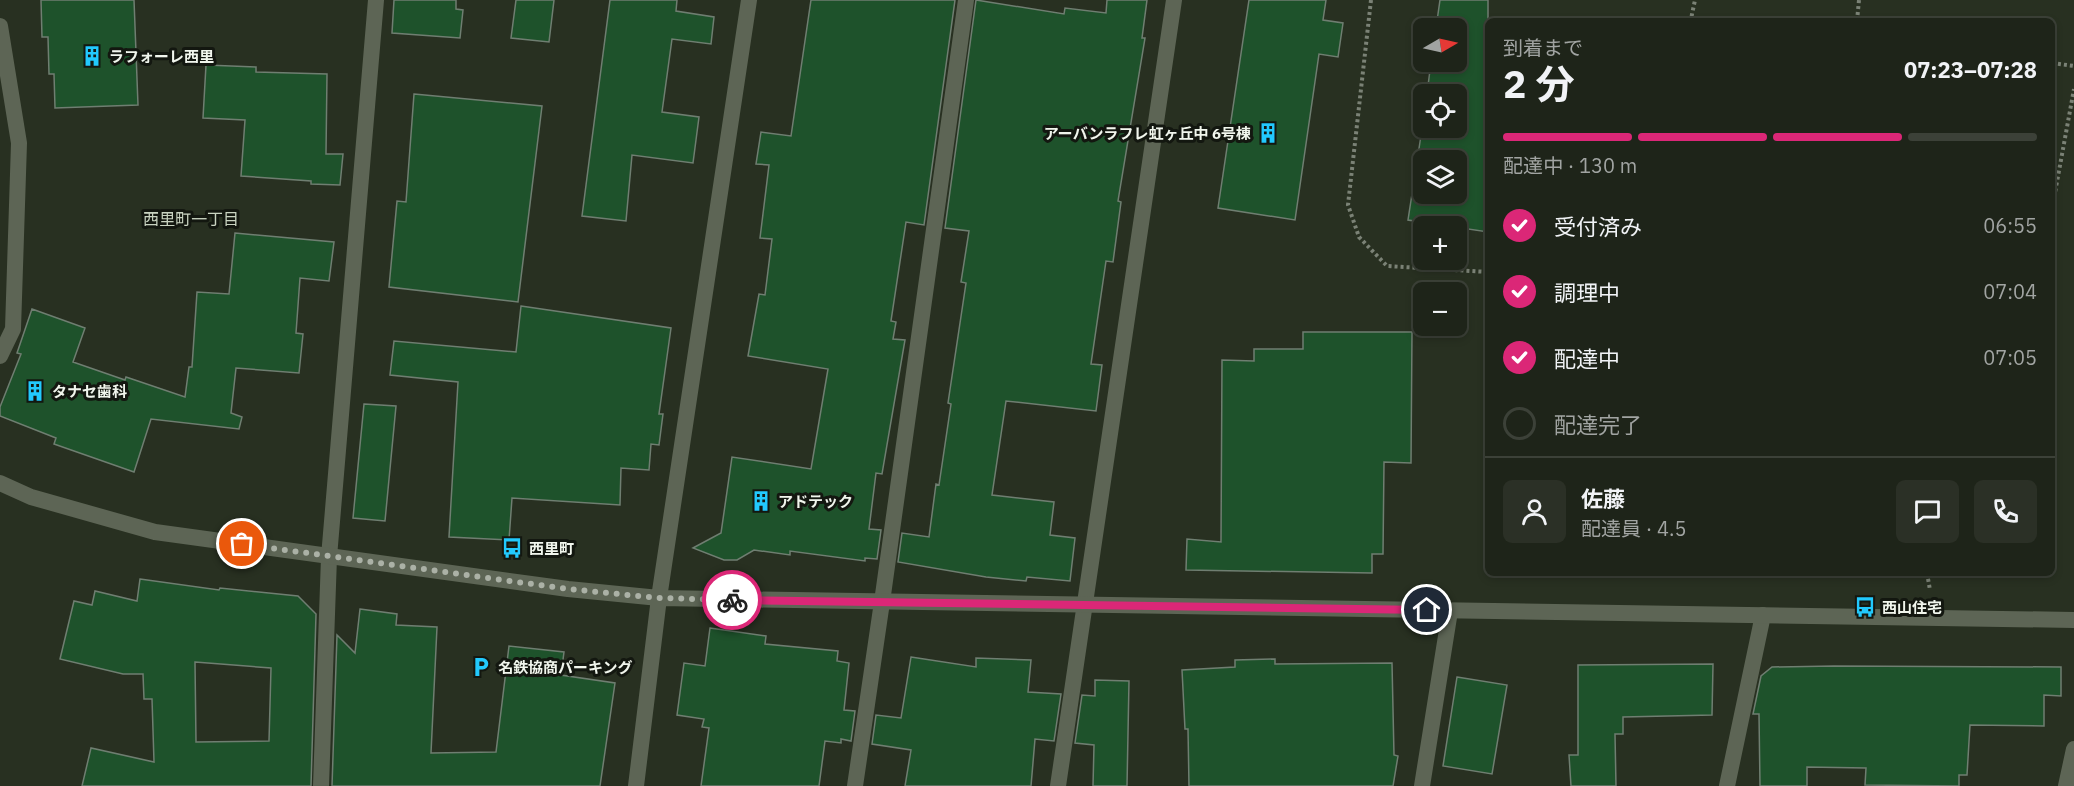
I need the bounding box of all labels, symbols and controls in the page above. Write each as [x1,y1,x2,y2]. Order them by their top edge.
north arrow [1413,18,1467,72]
map controls [1413,18,1467,336]
text: 到着まで [1503,34,1583,61]
building icon: ラフォーレ西里 [80,44,104,68]
place label: ラフォーレ西里 [109,47,214,66]
text: 07:23–07:28 [1904,55,2037,84]
text: 2 分 [1503,58,1575,109]
button: locate [1413,84,1467,138]
building icon: アーバンラフレ虹ヶ丘中 6号棟 [1256,121,1280,145]
place label: アーバンラフレ虹ヶ丘中 6号棟 [1044,124,1251,143]
button: layers [1413,150,1467,204]
text: 配達中 · 130 m [1503,152,1637,179]
district label: 西里町一丁目 [143,209,239,229]
icon: check [1503,209,1536,242]
text: 受付済み [1554,212,1642,241]
text: 06:55 [1983,212,2037,239]
button: + [1413,216,1467,270]
icon: check [1503,275,1536,308]
text: 調理中 [1554,278,1620,307]
text: 07:04 [1983,278,2037,305]
button: − [1413,282,1467,336]
icon: check [1503,341,1536,374]
text: 配達中 [1554,344,1620,373]
text: 07:05 [1983,344,2037,371]
building icon: タナセ歯科 [23,379,47,403]
place label: タナセ歯科 [52,382,127,401]
text: 配達完了 [1554,410,1642,439]
button: person [1503,480,1566,543]
button: chat [1896,480,1959,543]
button: phone [1974,480,2037,543]
text: 佐藤 [1581,484,1625,513]
building icon: アドテック [749,489,773,513]
place label: アドテック [778,492,853,511]
text: 配達員 · 4.5 [1581,515,1686,542]
pin [216,518,267,569]
icon: bag [225,527,258,560]
bus stop icon: 西里町 [500,536,524,560]
place label: 西里町 [529,539,574,558]
courier [702,570,762,630]
icon: bike [716,584,749,617]
pin [1401,584,1452,635]
icon: home [1410,593,1443,626]
bus stop icon: 西山住宅 [1853,595,1877,619]
place label: 西山住宅 [1882,598,1942,617]
parking icon: 名鉄協商パーキング [469,655,493,679]
place label: 名鉄協商パーキング [498,658,633,677]

